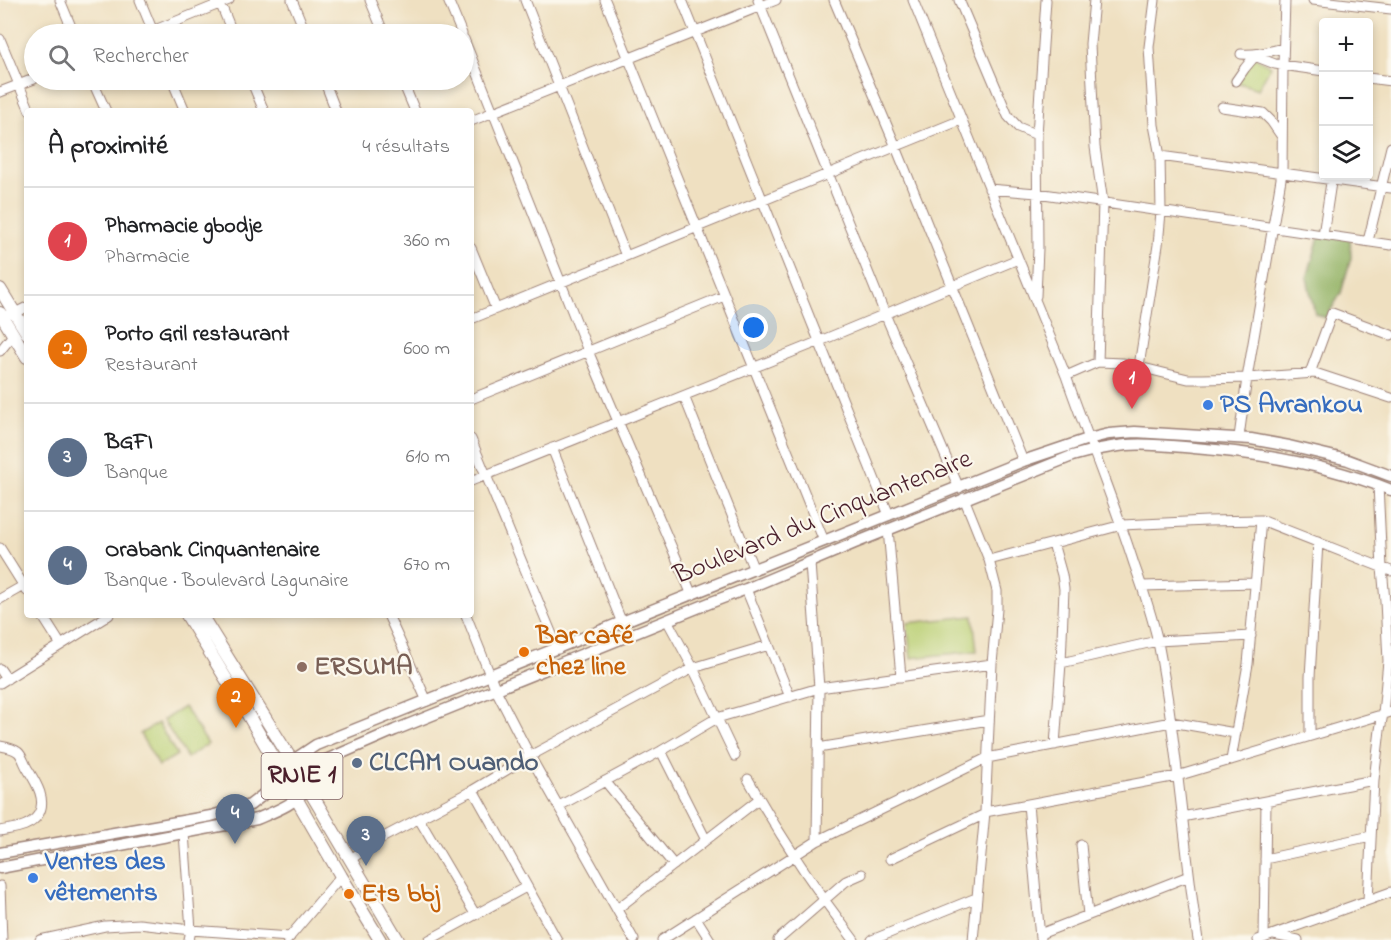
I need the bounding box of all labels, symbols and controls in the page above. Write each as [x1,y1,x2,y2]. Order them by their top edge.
map controls [1319,18,1373,180]
button: + [1319,18,1373,72]
search box [24,24,474,90]
icon: search [45,41,78,74]
text: Rechercher [93,41,189,73]
button: − [1319,72,1373,126]
button: layers [1319,126,1373,180]
text: À proximité [48,128,168,166]
text: 4 résultats [362,133,450,162]
text: Pharmacie gbodje [105,211,262,243]
text: 1 [64,227,71,256]
text: 360 m [404,227,450,256]
text: Pharmacie [105,243,190,272]
your location [739,313,768,342]
text: Porto Gril restaurant [105,319,289,351]
text: 2 [63,335,72,364]
text: 600 m [403,335,450,364]
text: Restaurant [105,351,198,380]
pin: 1 [1112,360,1152,409]
place label: PS Avrankou [1220,386,1363,425]
marker: PS Avrankou [1201,398,1215,412]
text: BGFI [105,427,153,459]
street label: Boulevard du Cinquantenaire [667,440,979,596]
text: 3 [63,443,72,472]
text: 610 m [406,443,450,472]
text: Banque [105,459,168,488]
text: Orabank Cinquantenaire [105,535,320,567]
text: 4 [63,551,72,580]
text: 670 m [404,551,450,580]
text: Banque · Boulevard Lagunaire [105,567,349,596]
place label: Bar café chez line [534,617,634,687]
marker: Bar café chez line [517,645,531,659]
place label: ERSUMA [314,648,413,687]
marker: ERSUMA [295,660,309,674]
pin: 2 [216,678,256,728]
place label: CLCAM Ouando [369,744,539,783]
road number: RNIE 1 [262,753,342,799]
marker: CLCAM Ouando [350,756,364,770]
pin: 4 [216,794,254,844]
pin: 3 [346,816,386,866]
place label: Ventes des vêtements [44,843,166,913]
marker: Ventes des vêtements [26,871,40,885]
place label: Ets bbj [361,875,441,914]
marker: Ets bbj [342,887,356,901]

